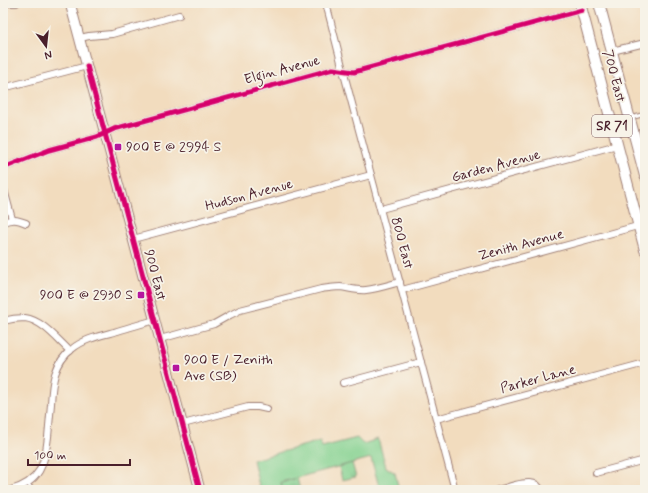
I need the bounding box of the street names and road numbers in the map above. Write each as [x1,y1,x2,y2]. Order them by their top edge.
street label: 700 East [598,48,630,104]
street label: Elgin Avenue [242,51,323,91]
road number: SR 71 [592,115,632,137]
street label: Garden Avenue [450,145,543,187]
street label: Hudson Avenue [203,175,295,215]
street label: 800 East [386,215,418,271]
street label: Zenith Avenue [476,225,566,265]
street label: 900 East [140,248,170,303]
street label: Parker Lane [498,360,578,398]

